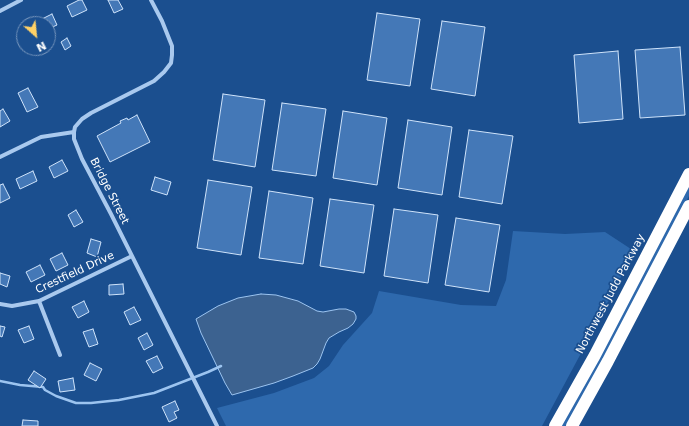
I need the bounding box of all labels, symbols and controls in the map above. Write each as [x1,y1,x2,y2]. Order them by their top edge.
north arrow [16,16,56,56]
text: N [34,38,48,54]
street label: Bridge Street [87,156,131,226]
street label: Northwest Judd Parkway [574,232,648,356]
street label: Crestfield Drive [34,249,116,297]

